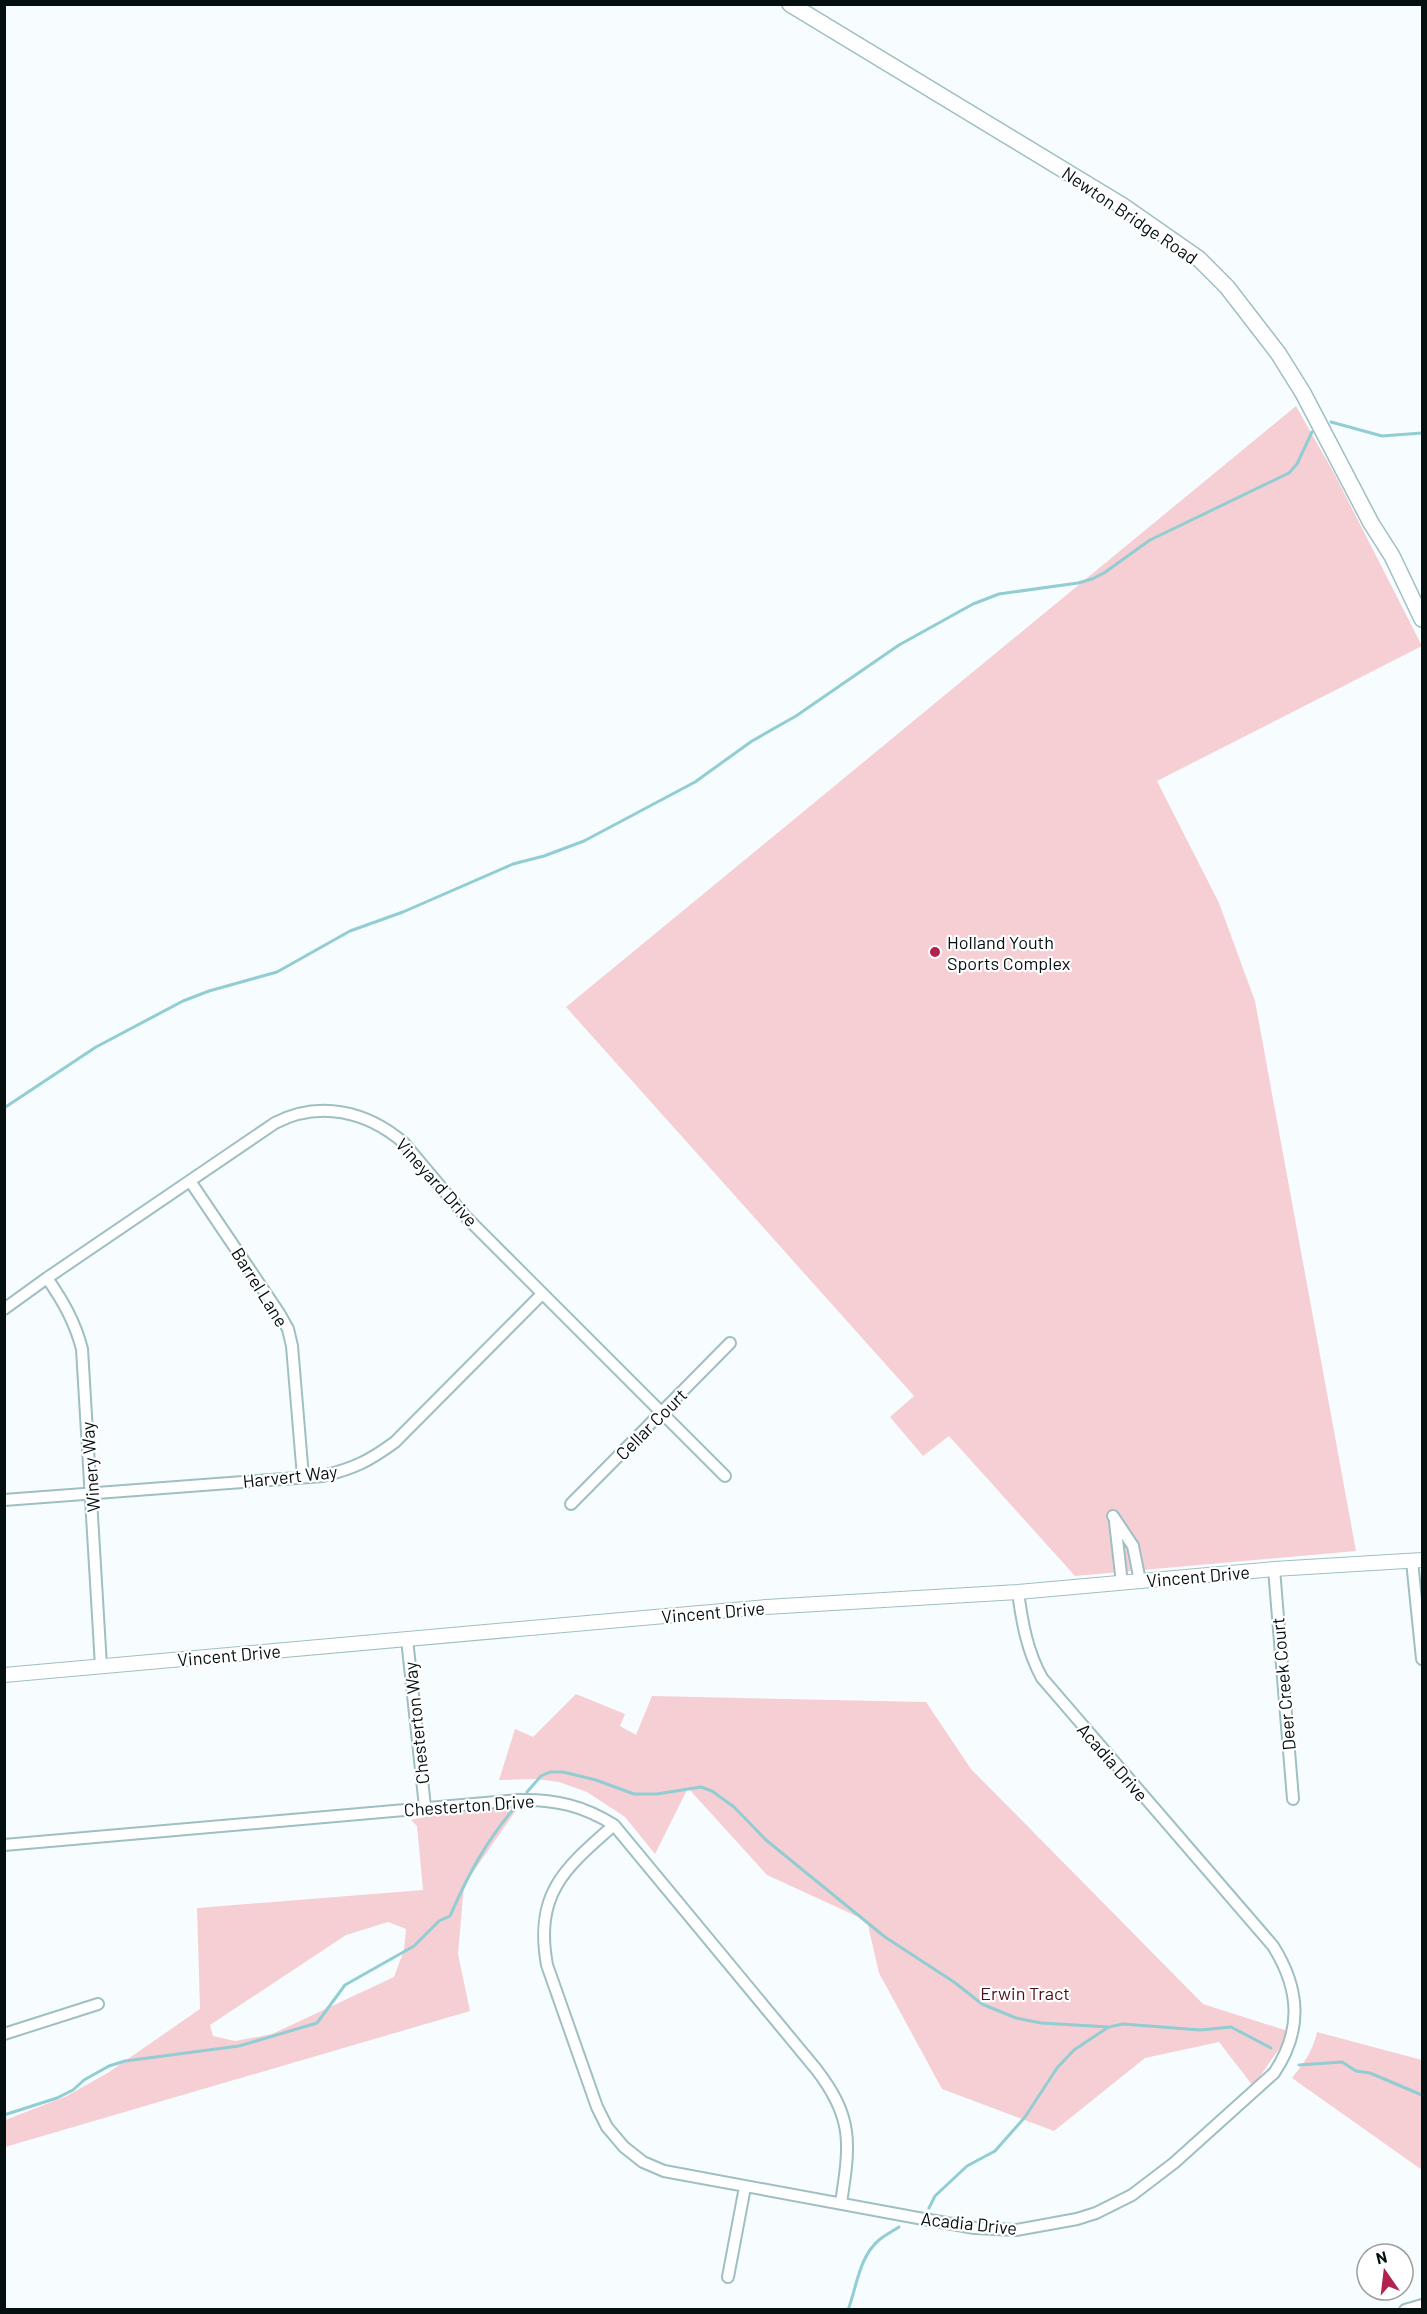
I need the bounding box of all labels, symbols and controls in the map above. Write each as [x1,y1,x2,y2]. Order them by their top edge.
street label: Newton Bridge Road [1058,161,1202,269]
place label: Holland Youth Sports Complex [947,931,1071,974]
marker: Holland Youth Sports Complex [928,945,942,959]
street label: Vineyard Drive [392,1133,482,1231]
street label: Barrel Lane [227,1243,293,1331]
street label: Cellar Court [611,1384,691,1464]
street label: Winery Way [76,1421,104,1513]
street label: Harvert Way [242,1460,338,1492]
street label: Vincent Drive [1145,1561,1251,1591]
street label: Vincent Drive [660,1597,766,1627]
street label: Deer Creek Court [1266,1617,1300,1751]
street label: Vincent Drive [176,1640,282,1670]
street label: Chesterton Way [399,1661,433,1785]
street label: Acadia Drive [1073,1718,1153,1806]
street label: Chesterton Drive [403,1789,535,1821]
park label: Erwin Tract [980,1982,1070,2004]
street label: Acadia Drive [920,2207,1018,2239]
north arrow [1355,2242,1415,2302]
text: N [1374,2246,1389,2267]

